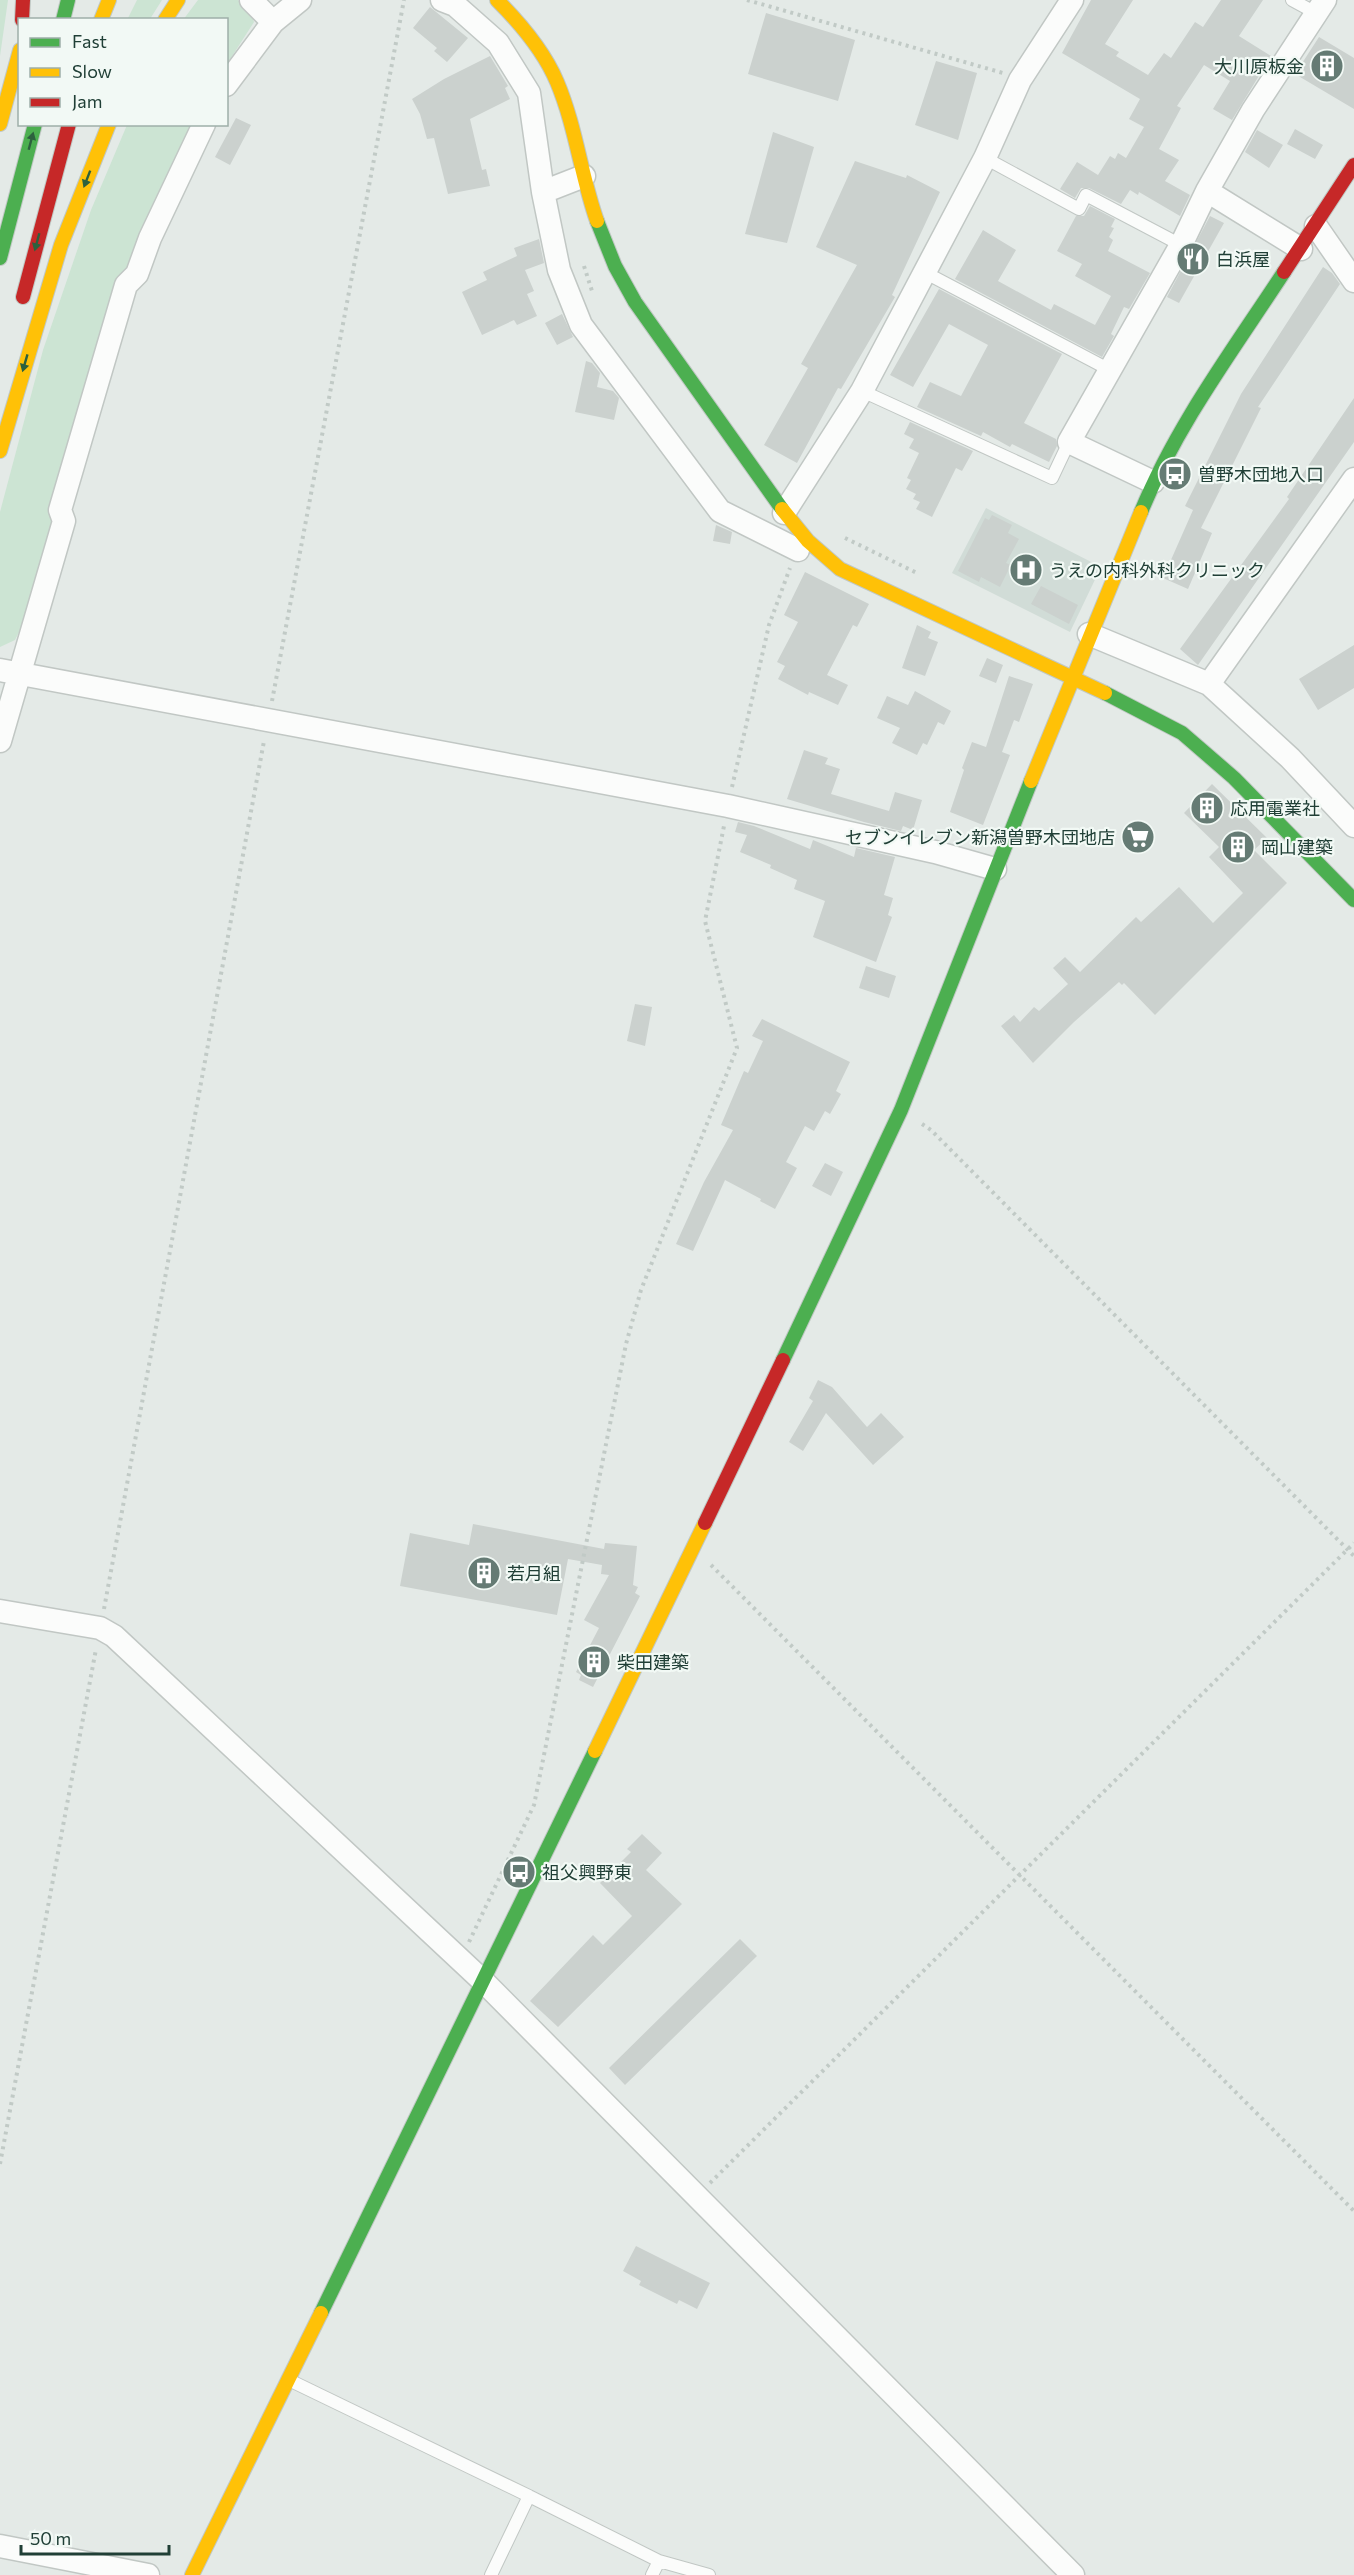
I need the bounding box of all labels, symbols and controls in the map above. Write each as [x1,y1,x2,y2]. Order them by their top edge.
legend [18,18,228,126]
text: Fast [72,30,107,52]
building icon: 大川原板金 [1309,48,1345,84]
place label: 大川原板金 [1214,55,1304,77]
text: Slow [72,60,112,82]
text: Jam [72,90,102,112]
one-way arrow [27,132,36,150]
one-way arrow [82,170,92,188]
one-way arrow [32,233,42,251]
restaurant icon: 白浜屋 [1175,241,1211,277]
place label: 白浜屋 [1216,248,1270,270]
one-way arrow [19,354,29,372]
bus stop icon: 曽野木団地入口 [1157,456,1193,492]
place label: 曽野木団地入口 [1198,463,1324,485]
hospital icon: うえの内科外科クリニック [1008,552,1044,588]
place label: うえの内科外科クリニック [1049,559,1265,581]
building icon: 応用電業社 [1189,790,1225,826]
place label: 応用電業社 [1230,797,1320,819]
supermarket icon: セブンイレブン新潟曽野木団地店 [1120,819,1156,855]
place label: セブンイレブン新潟曽野木団地店 [845,826,1115,848]
building icon: 岡山建築 [1220,829,1256,865]
place label: 岡山建築 [1261,836,1333,858]
building icon: 若月組 [466,1555,502,1591]
place label: 若月組 [507,1562,561,1584]
building icon: 柴田建築 [576,1644,612,1680]
place label: 柴田建築 [617,1651,689,1673]
bus stop icon: 祖父興野東 [501,1854,537,1890]
place label: 祖父興野東 [542,1861,632,1883]
scale bar [21,2518,170,2556]
text: 50 m [30,2527,71,2549]

